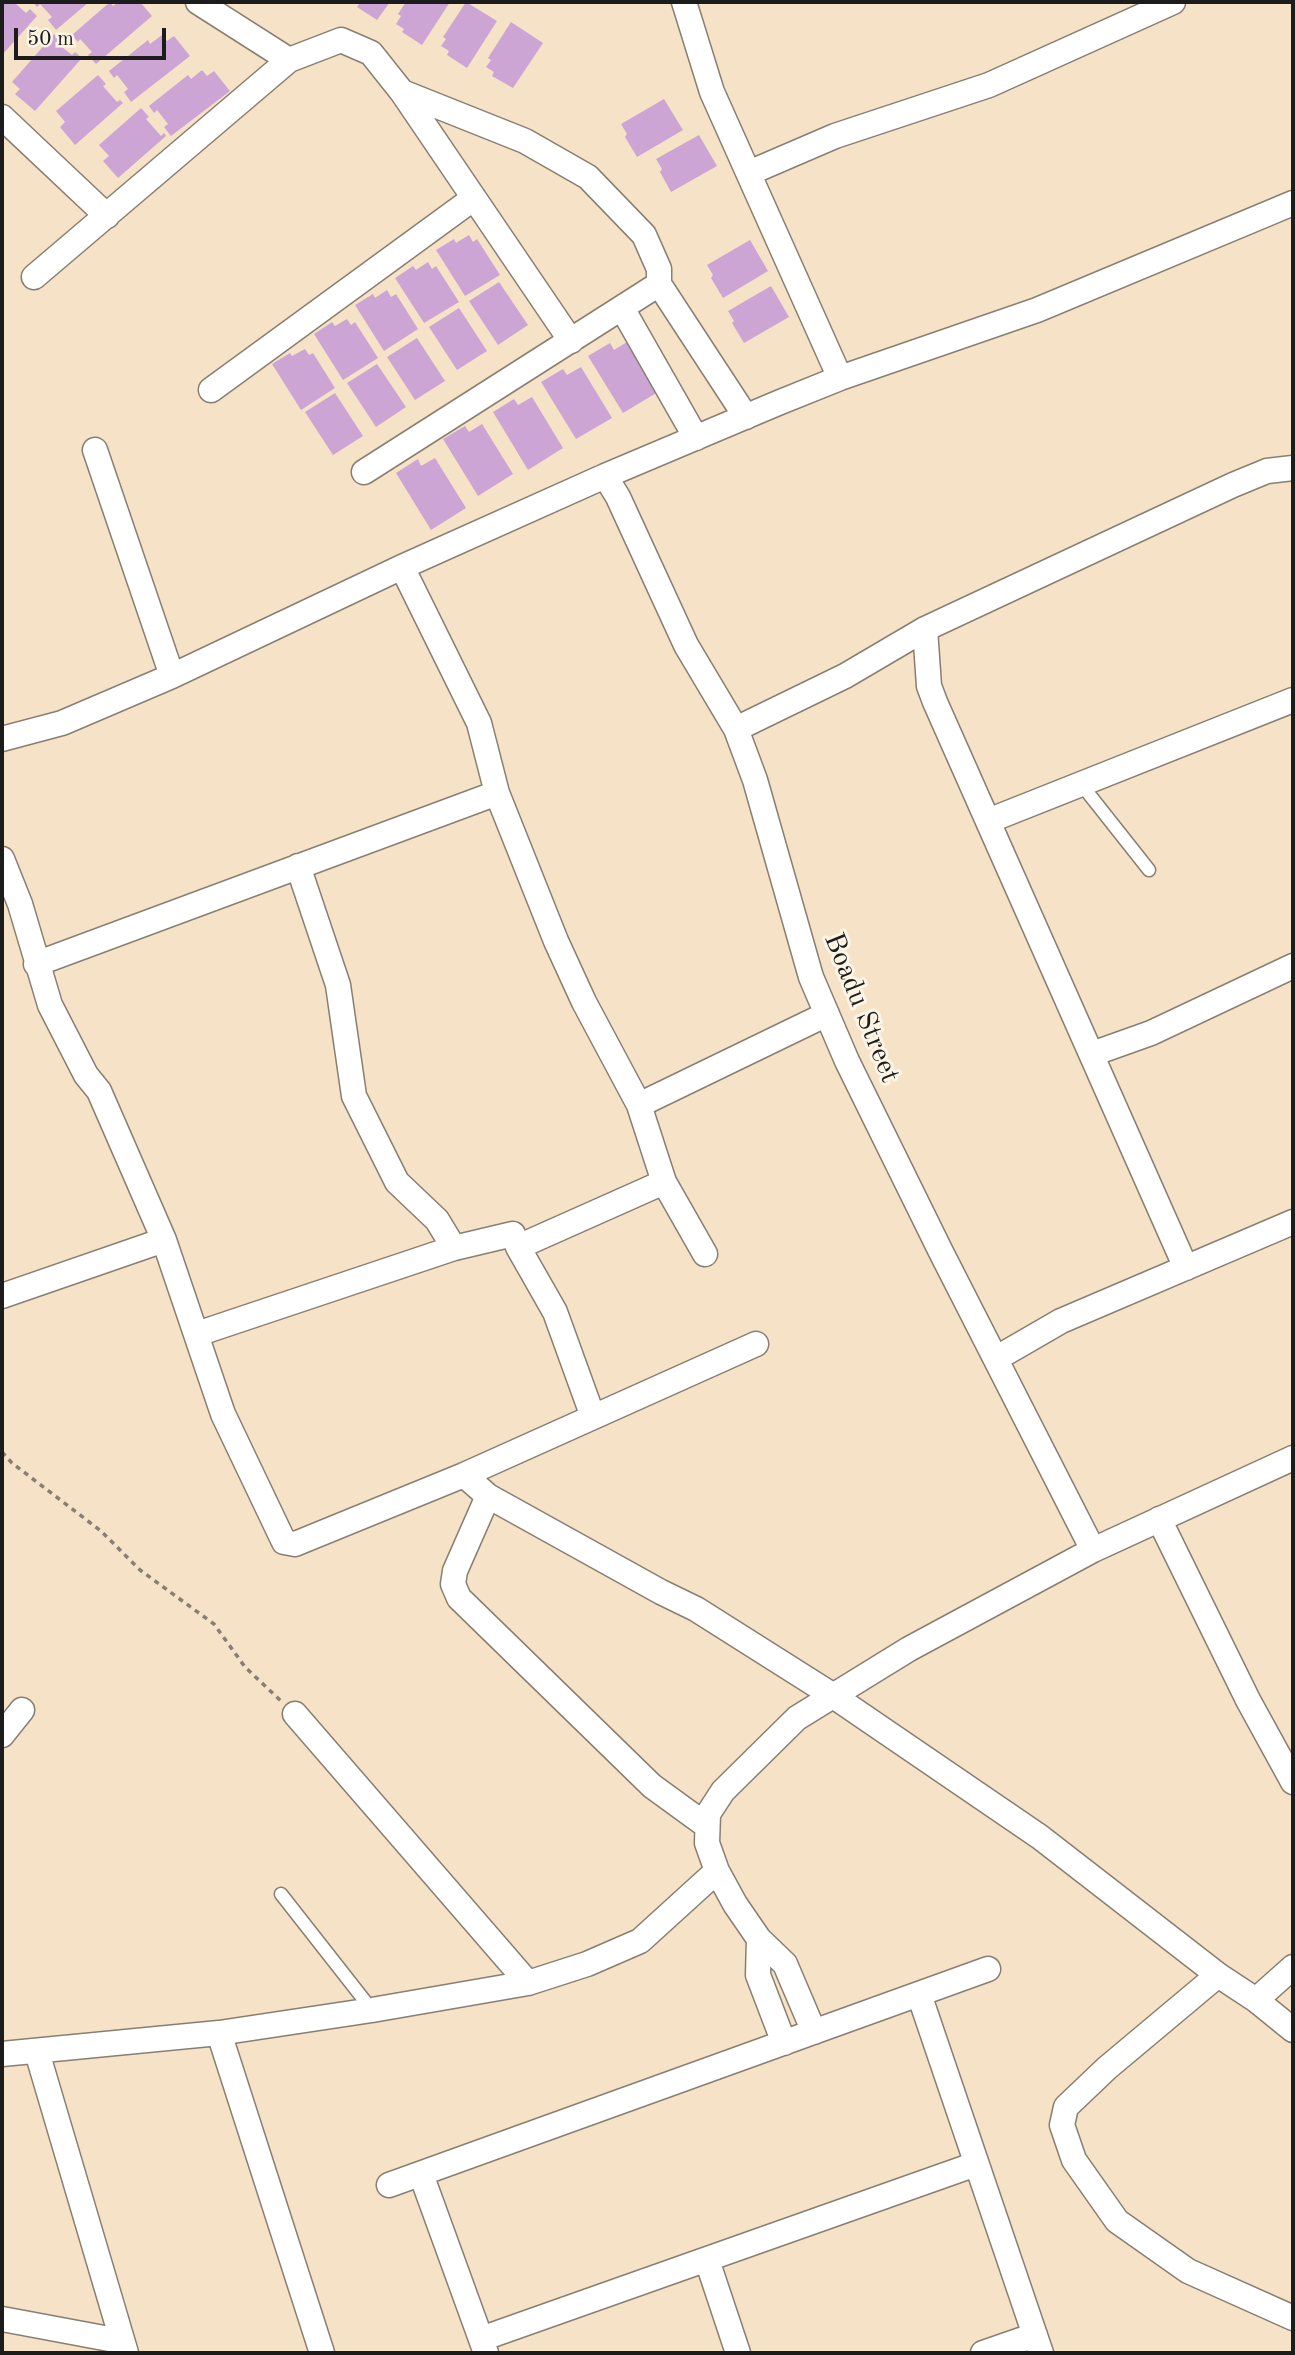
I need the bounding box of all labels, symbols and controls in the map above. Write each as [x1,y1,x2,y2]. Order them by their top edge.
scale bar [18,14,170,58]
text: 50 m [27,29,74,50]
street label: Boadu Street [816,928,906,1088]

